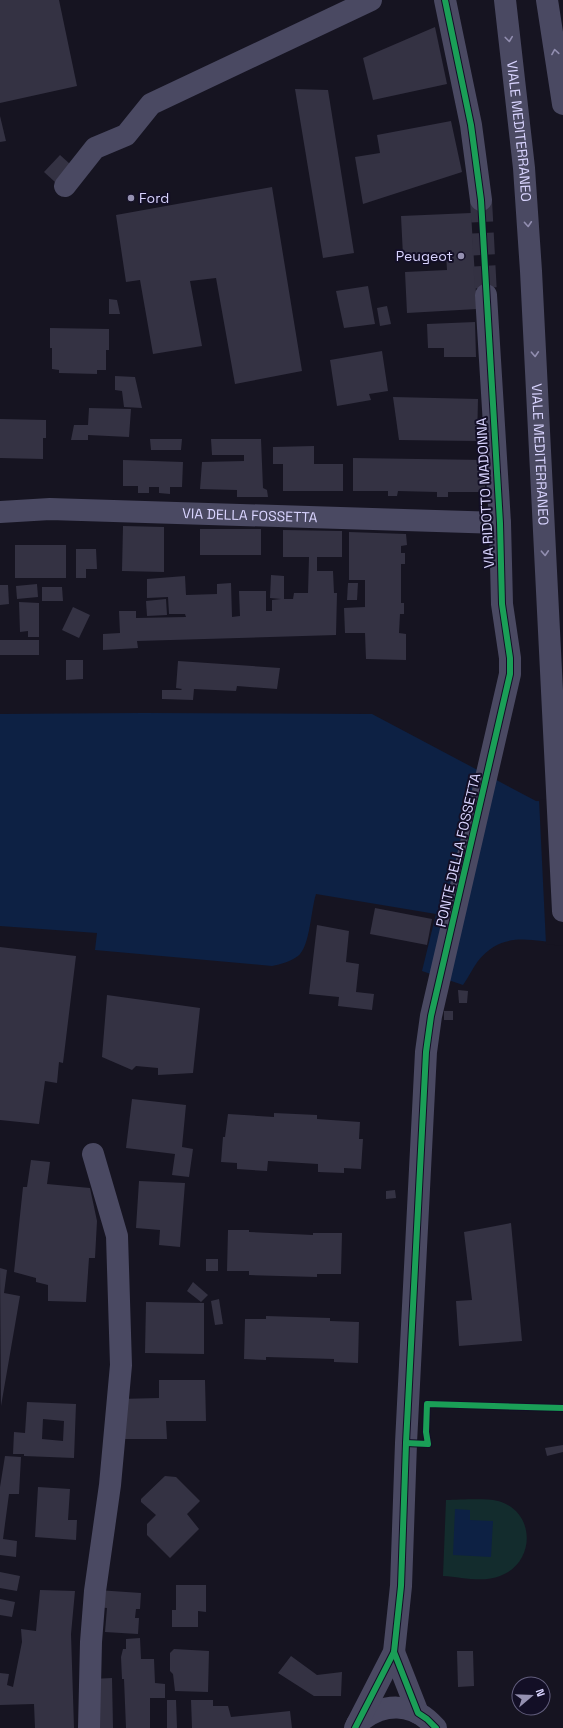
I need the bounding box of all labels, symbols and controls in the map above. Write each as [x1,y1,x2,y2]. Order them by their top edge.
one-way arrow [504,36,513,42]
one-way arrow [551,49,560,55]
street label: VIALE MEDITERRANEO [503,60,535,202]
place label: Ford [139,189,169,207]
marker: Ford [126,193,136,203]
one-way arrow [524,221,533,227]
place label: Peugeot [396,247,453,265]
marker: Peugeot [456,251,466,261]
one-way arrow [531,351,540,357]
street label: VIALE MEDITERRANEO [528,383,553,526]
street label: VIA RIDOTTO MADONNA [472,417,498,569]
street label: VIA DELLA FOSSETTA [182,504,318,526]
one-way arrow [541,550,549,556]
street label: PONTE DELLA FOSSETTA [432,771,485,929]
north arrow [511,1676,551,1716]
text: N [533,1687,548,1699]

